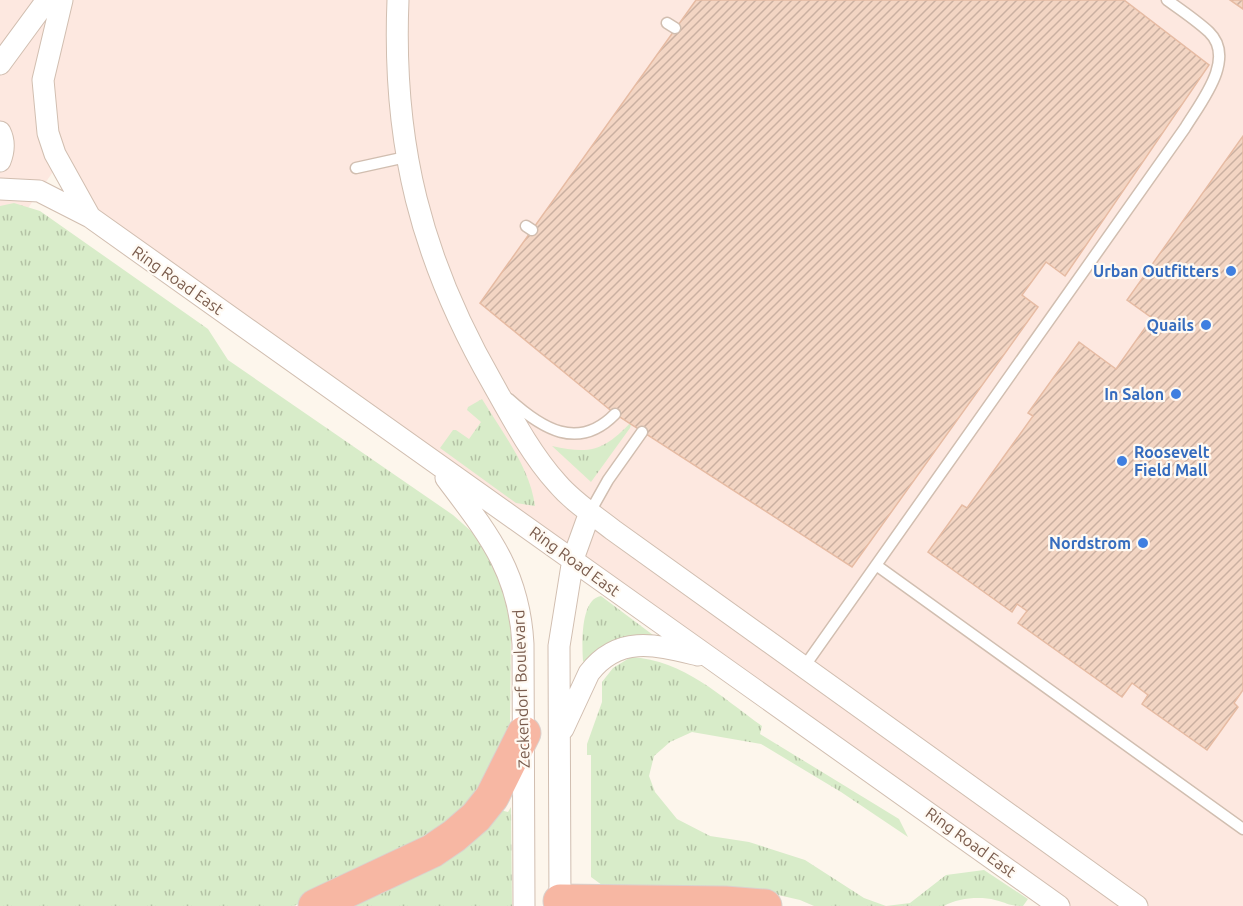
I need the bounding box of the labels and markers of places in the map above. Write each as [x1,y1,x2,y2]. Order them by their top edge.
place label: Urban Outfitters [1093,262,1219,280]
marker: Urban Outfitters [1224,264,1238,278]
place label: Quails [1147,316,1194,334]
marker: Quails [1199,318,1213,332]
place label: In Salon [1104,385,1164,403]
marker: In Salon [1169,387,1183,401]
place label: Roosevelt Field Mall [1134,443,1210,479]
marker: Roosevelt Field Mall [1115,454,1129,468]
place label: Nordstrom [1049,534,1131,552]
marker: Nordstrom [1136,536,1150,550]

